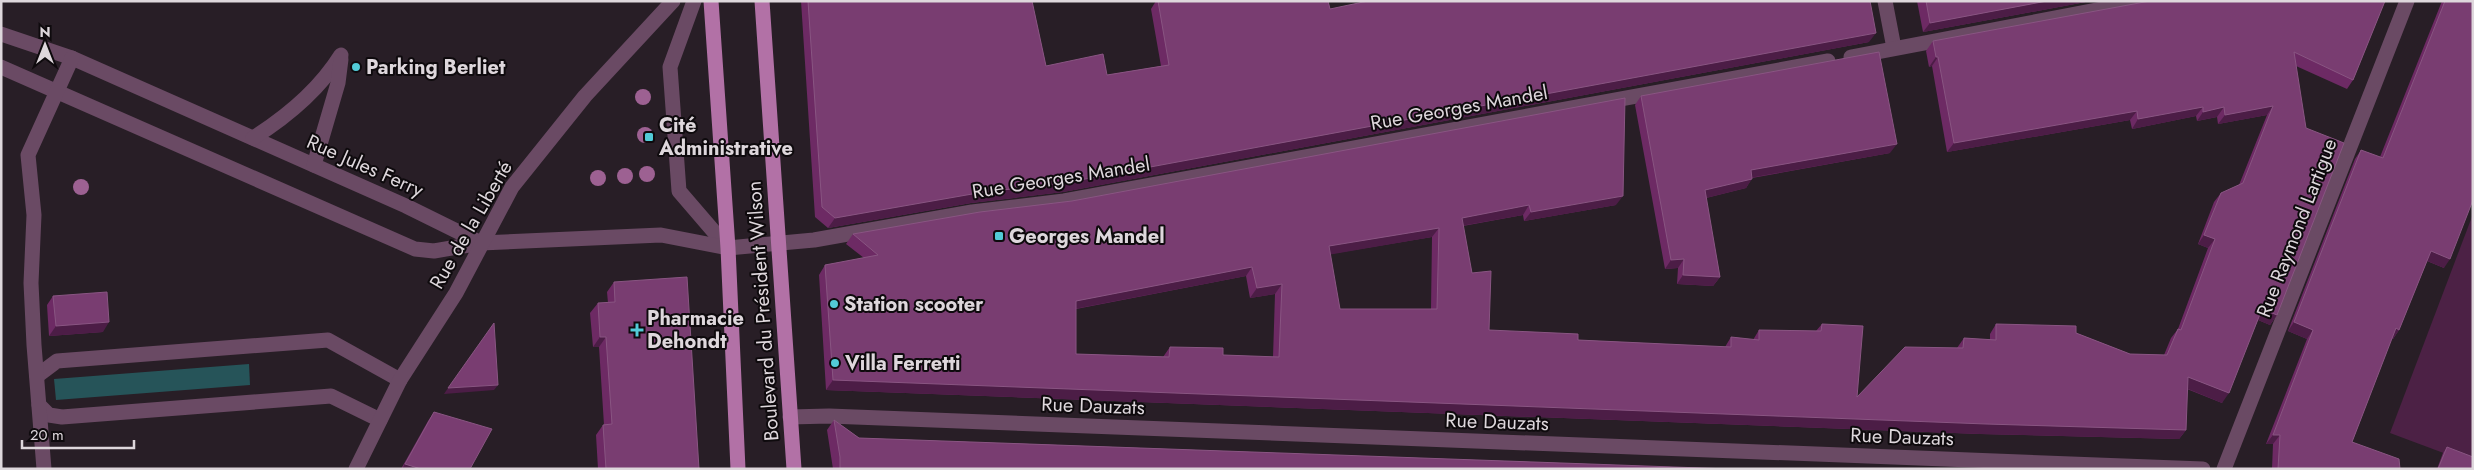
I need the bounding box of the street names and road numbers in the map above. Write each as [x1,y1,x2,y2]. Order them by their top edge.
street label: Rue Georges Mandel [1368,78,1550,138]
street label: Rue Jules Ferry [302,127,428,205]
street label: Rue Raymond Lartigue [2249,134,2345,322]
street label: Rue Georges Mandel [970,150,1152,206]
street label: Rue de la Liberté [422,155,520,295]
street label: Boulevard du Président Wilson [739,180,787,442]
street label: Rue Dauzats [1041,390,1145,422]
street label: Rue Dauzats [1445,406,1549,438]
street label: Rue Dauzats [1850,421,1954,453]

